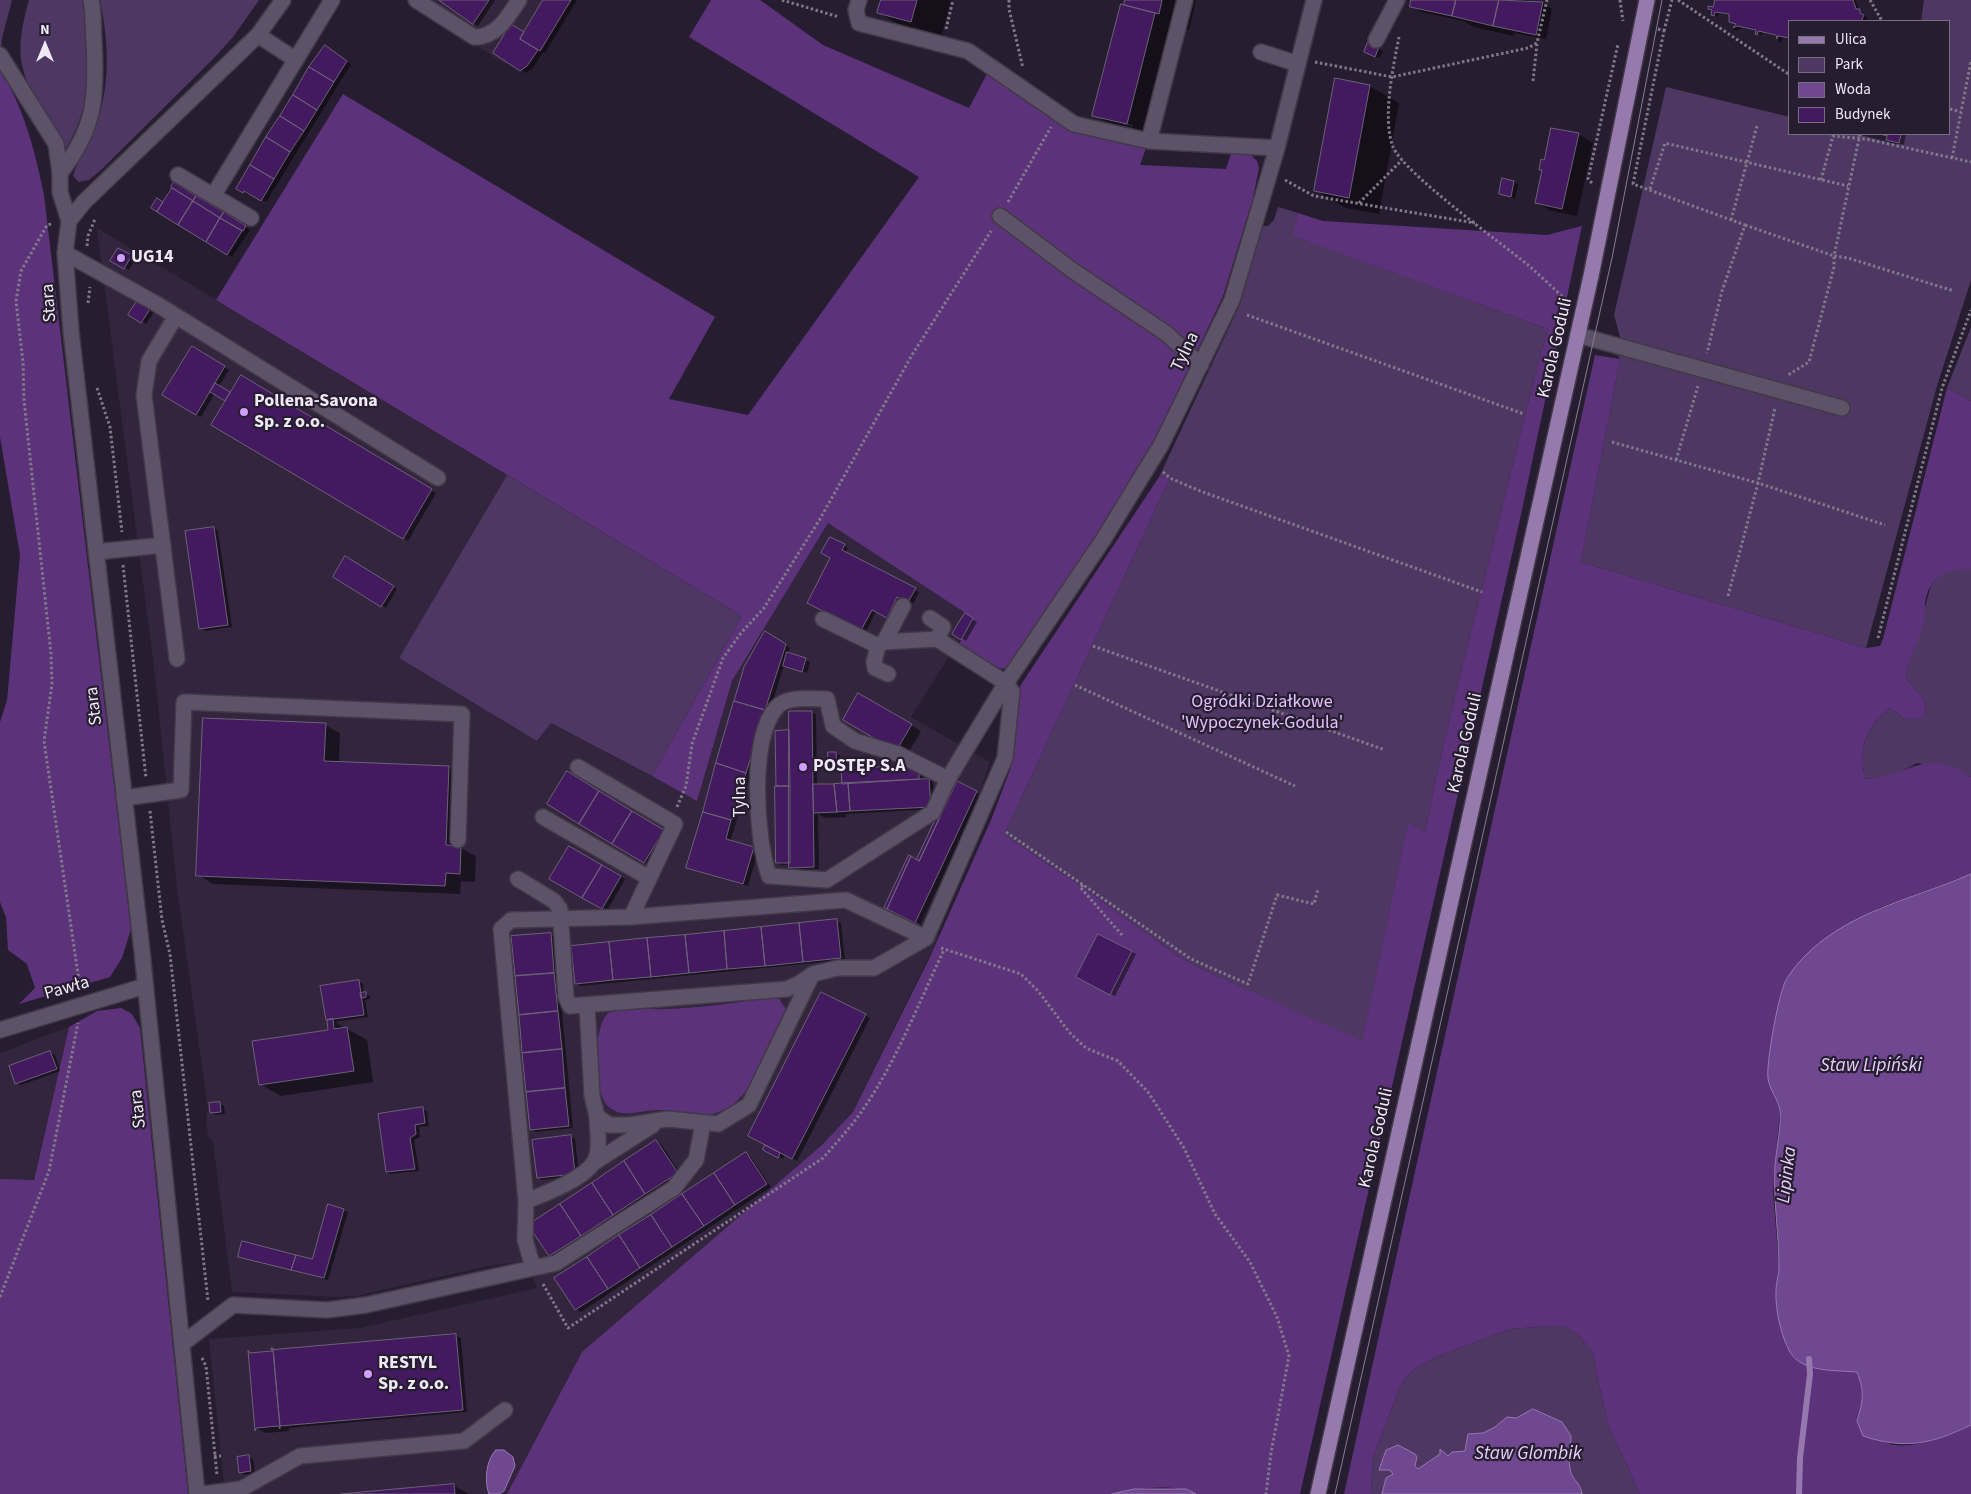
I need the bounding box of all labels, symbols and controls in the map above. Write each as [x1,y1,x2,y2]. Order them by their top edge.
north arrow [20,20,70,70]
text: N [40,20,50,40]
legend [1788,20,1951,135]
text: Ulica [1835,29,1866,50]
text: Park [1835,54,1863,75]
text: Woda [1835,79,1871,100]
text: Budynek [1835,104,1890,125]
place label: UG14 [131,247,173,269]
marker: UG14 [115,252,127,264]
street label: Stara [38,283,62,323]
street label: Karola Goduli [1534,296,1578,400]
street label: Tylna [1167,329,1205,375]
place label: Pollena-Savona Sp. z o.o. [254,391,378,434]
marker: Pollena-Savona Sp. z o.o. [238,406,250,418]
street label: Stara [82,685,108,727]
street label: Karola Goduli [1444,691,1488,795]
park label: Ogródki Działkowe 'Wypoczynek-Godula' [1181,692,1343,734]
place label: POSTĘP S.A [813,756,906,778]
marker: POSTĘP S.A [797,761,809,773]
street label: Tylna [730,777,752,817]
street label: Pawła [42,972,92,1006]
water label: Staw Lipiński [1820,1056,1922,1078]
street label: Karola Goduli [1355,1086,1399,1190]
street label: Stara [126,1089,152,1129]
water label: Lipinka [1773,1145,1803,1205]
place label: RESTYL Sp. z o.o. [378,1353,449,1396]
marker: RESTYL Sp. z o.o. [362,1368,374,1380]
water label: Staw Glombik [1474,1444,1582,1466]

